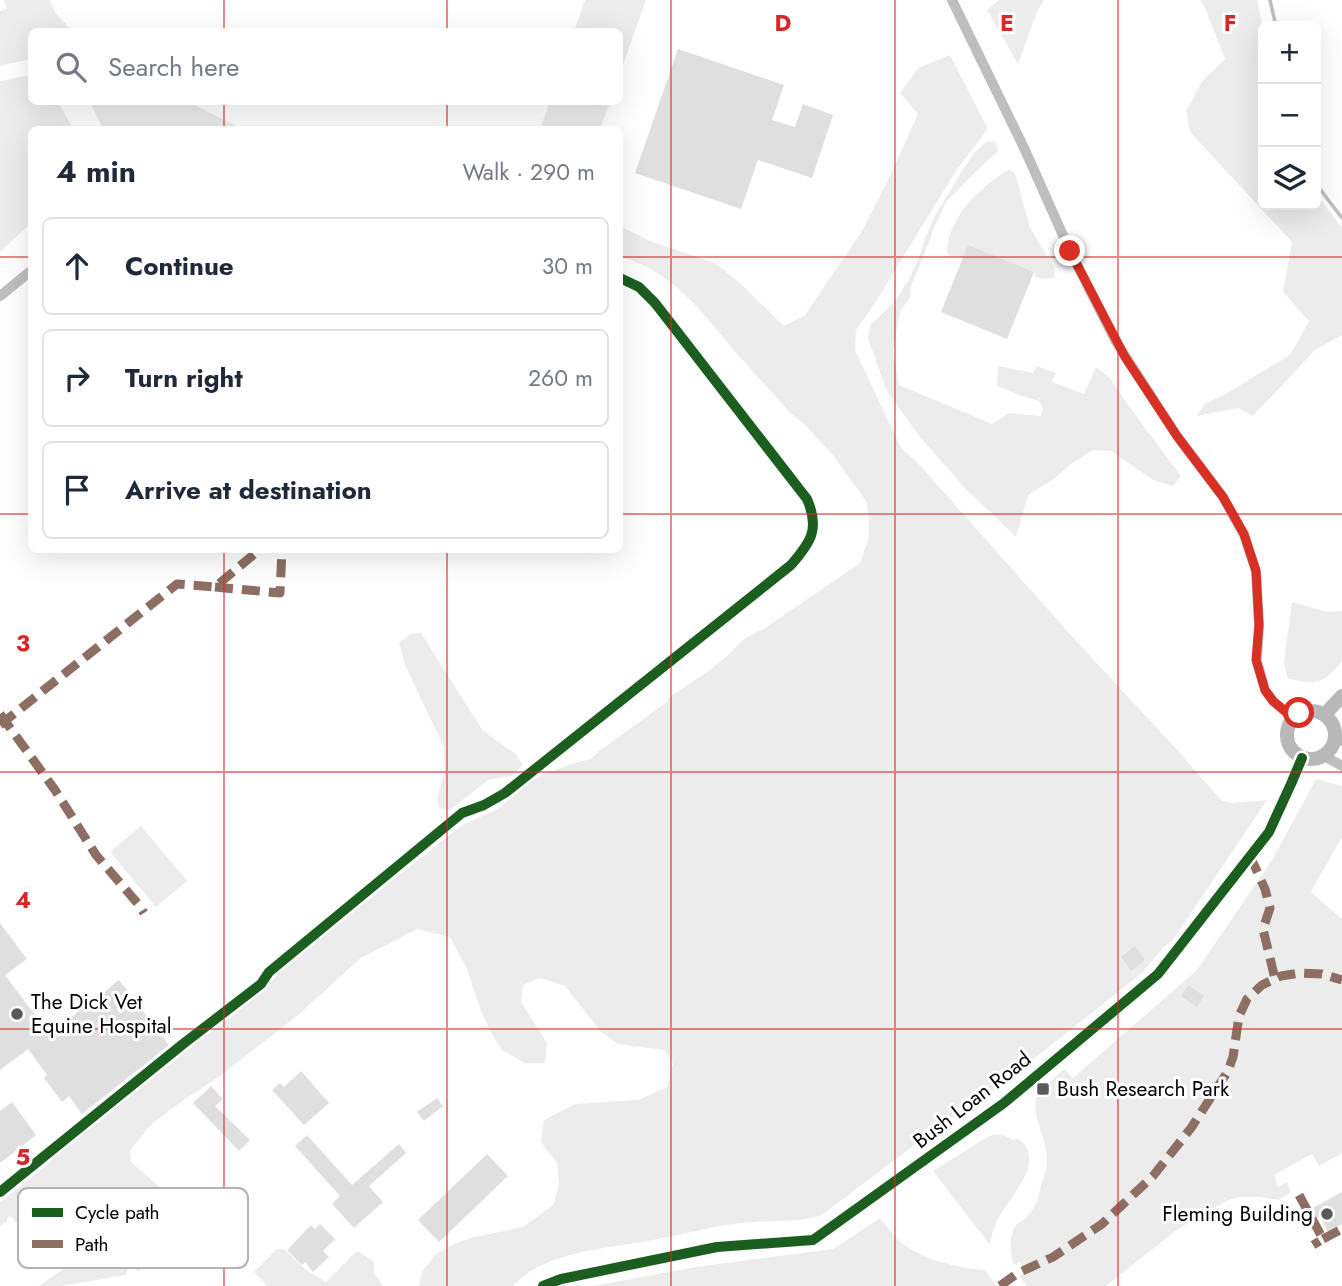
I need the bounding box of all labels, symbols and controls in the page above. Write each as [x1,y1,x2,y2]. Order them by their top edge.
text: D [775,6,792,40]
text: E [1000,6,1014,40]
text: F [1224,6,1236,40]
map controls [1258,21,1321,210]
button: + [1258,21,1321,84]
search box [28,28,623,105]
icon: search [52,48,90,86]
text: Search here [108,48,240,86]
button: − [1258,84,1321,147]
button: layers [1258,147,1321,210]
text: 4 min [56,150,136,193]
text: Walk · 290 m [462,155,595,189]
route end [1054,235,1085,266]
icon: ahead [58,247,96,285]
text: Continue [125,247,234,285]
text: 30 m [542,249,593,283]
icon: right [58,359,96,397]
text: Turn right [125,359,243,397]
text: 260 m [528,361,593,395]
icon: arrive [58,471,96,509]
text: Arrive at destination [125,471,372,509]
text: 3 [16,626,30,660]
route start [1283,697,1314,728]
text: 4 [15,883,31,917]
place label: The Dick Vet Equine Hospital [31,987,172,1041]
marker: The Dick Vet Equine Hospital [9,1006,25,1022]
street label: Bush Loan Road [907,1044,1037,1156]
place label: Bush Research Park [1057,1074,1230,1104]
marker: Bush Research Park [1035,1081,1051,1097]
text: 5 [16,1140,30,1174]
legend [18,1188,248,1268]
text: Cycle path [75,1199,160,1226]
place label: Fleming Building [1162,1199,1313,1229]
marker: Fleming Building [1319,1206,1335,1222]
text: Path [75,1231,109,1258]

